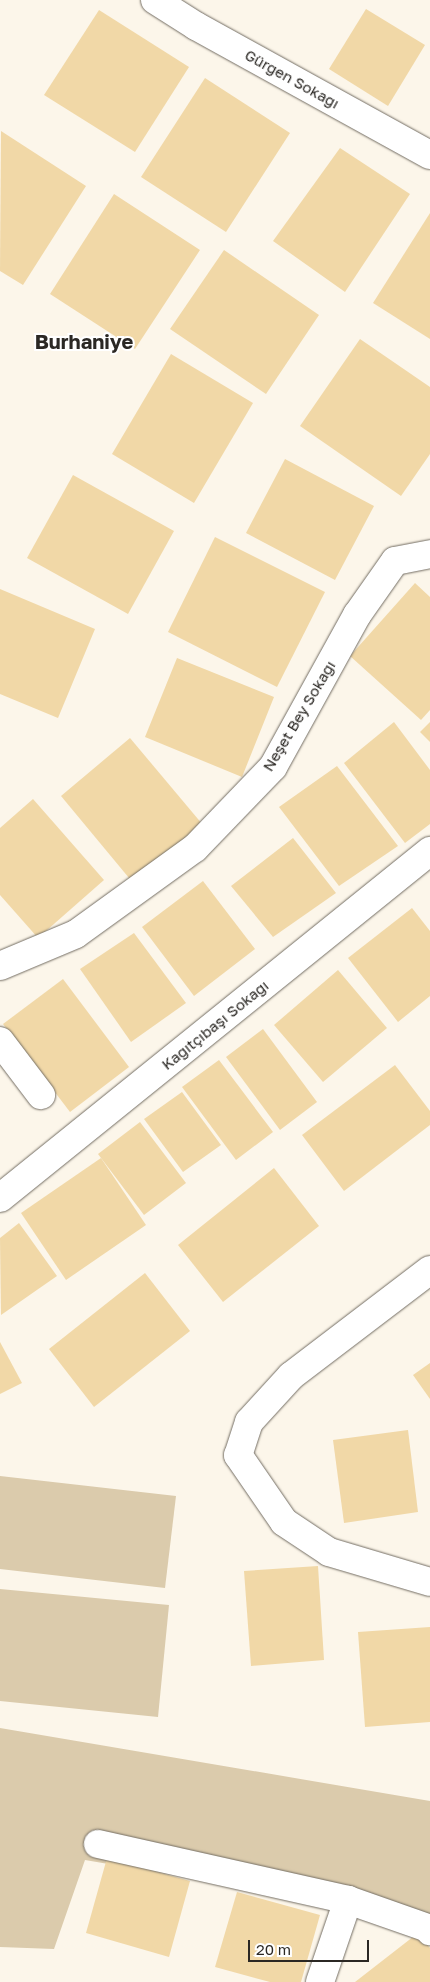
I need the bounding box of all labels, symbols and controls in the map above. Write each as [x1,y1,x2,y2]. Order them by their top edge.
street label: Gürgen Sokağı [242,46,342,112]
district label: Burhaniye [35,329,133,353]
street label: Neşet Bey Sokağı [259,657,339,775]
street label: Kağıtçıbaşı Sokağı [158,976,272,1074]
scale bar [250,1930,371,1962]
text: 20 m [256,1940,291,1958]

